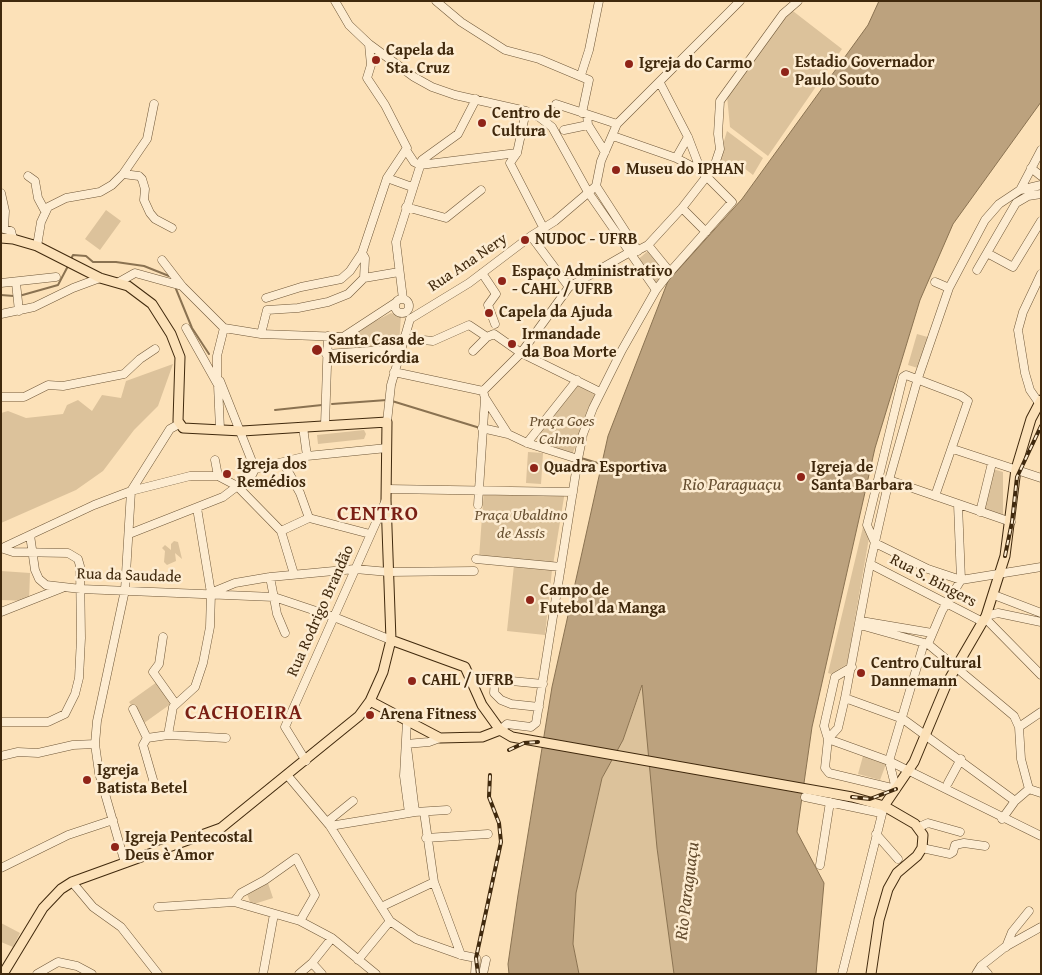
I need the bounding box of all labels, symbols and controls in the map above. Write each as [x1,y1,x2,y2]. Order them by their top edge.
place label: Capela da Sta. Cruz [386,41,454,79]
place label: Estadio Governador Paulo Souto [795,53,935,91]
marker: Capela da Sta. Cruz [370,54,382,66]
place label: Igreja do Carmo [639,54,752,74]
marker: Igreja do Carmo [623,58,635,70]
marker: Estadio Governador Paulo Souto [779,66,791,78]
place label: Centro de Cultura [492,104,561,142]
marker: Centro de Cultura [476,117,488,129]
place label: Museu do IPHAN [626,160,744,180]
marker: Museu do IPHAN [610,164,622,176]
street label: Rua Ana Nery [425,230,511,296]
place label: NUDOC - UFRB [535,230,638,250]
marker: NUDOC - UFRB [519,234,531,246]
place label: Espaço Administrativo - CAHL / UFRB [512,262,672,300]
marker: Espaço Administrativo - CAHL / UFRB [496,275,508,287]
place label: Capela da Ajuda [499,303,612,323]
marker: Capela da Ajuda [483,307,495,319]
place label: Irmandade da Boa Morte [522,325,617,363]
place label: Santa Casa de Misericórdia [328,331,425,369]
marker: Irmandade da Boa Morte [506,338,518,350]
marker: Santa Casa de Misericórdia [310,343,324,357]
park label: Praça Goes Calmon [529,412,595,450]
place label: Igreja dos Remédios [237,455,307,493]
place label: Quadra Esportiva [544,458,667,478]
place label: Igreja de Santa Barbara [811,458,913,496]
marker: Quadra Esportiva [528,462,540,474]
marker: Igreja dos Remédios [221,468,233,480]
marker: Igreja de Santa Barbara [795,471,807,483]
water label: Rio Paraguaçu [682,474,782,496]
district label: CENTRO [336,502,420,528]
park label: Praça Ubaldino de Assis [474,506,568,544]
street label: Rua Rodrigo Brandão [283,542,359,680]
street label: Rua S. Bingers [886,550,980,612]
street label: Rua da Saudade [76,565,182,587]
place label: Campo de Futebol da Manga [540,581,666,619]
marker: Campo de Futebol da Manga [524,594,536,606]
place label: Centro Cultural Dannemann [871,654,981,692]
marker: Centro Cultural Dannemann [855,667,867,679]
place label: CAHL / UFRB [422,671,514,691]
marker: CAHL / UFRB [406,675,418,687]
district label: CACHOEIRA [184,701,304,727]
place label: Arena Fitness [380,705,477,725]
marker: Arena Fitness [364,709,376,721]
place label: Igreja Batista Betel [97,761,187,799]
marker: Igreja Batista Betel [81,774,93,786]
place label: Igreja Pentecostal Deus è Amor [125,828,253,866]
water label: Rio Paraguaçu [671,840,705,942]
marker: Igreja Pentecostal Deus è Amor [109,841,121,853]

